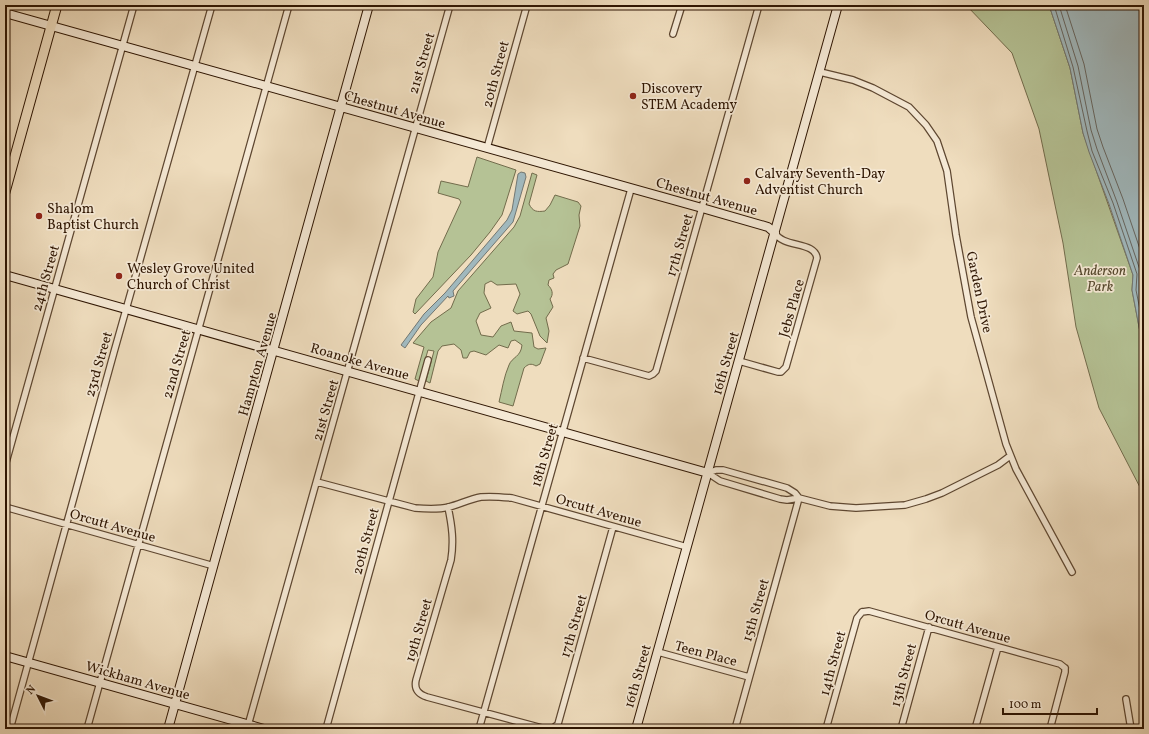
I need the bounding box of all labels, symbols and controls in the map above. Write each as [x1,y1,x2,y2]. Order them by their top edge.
street label: 21st Street [405,30,440,96]
street label: 20th Street [478,39,515,110]
place label: Discovery STEM Academy [641,80,737,115]
street label: Chestnut Avenue [342,87,448,134]
marker: Discovery STEM Academy [628,91,638,101]
place label: Calvary Seventh-Day Adventist Church [755,165,885,200]
street label: Chestnut Avenue [654,174,760,221]
marker: Calvary Seventh-Day Adventist Church [742,176,752,186]
place label: Shalom Baptist Church [47,200,139,235]
marker: Shalom Baptist Church [34,211,44,221]
street label: 17th Street [662,211,699,279]
street label: 24th Street [28,243,65,314]
street label: Garden Drive [961,250,997,335]
place label: Wesley Grove United Church of Christ [127,260,255,295]
park label: Anderson Park [1073,262,1126,297]
marker: Wesley Grove United Church of Christ [114,271,124,281]
street label: Jebs Place [775,277,810,340]
street label: Hampton Avenue [235,310,282,419]
street label: 22nd Street [159,328,196,401]
street label: 23rd Street [81,329,118,399]
street label: 16th Street [708,329,745,397]
street label: Roanoke Avenue [308,339,412,386]
street label: 21st Street [309,377,344,443]
street label: 18th Street [527,421,564,489]
street label: Orcutt Avenue [553,490,644,533]
street label: Orcutt Avenue [67,505,158,548]
street label: 20th Street [348,506,385,577]
street label: 15th Street [738,577,775,644]
street label: 17th Street [556,592,593,660]
street label: 19th Street [401,596,438,664]
street label: Orcutt Avenue [922,606,1013,649]
street label: 14th Street [816,629,851,698]
street label: Teen Place [672,637,739,672]
street label: 13th Street [887,641,922,709]
street label: 16th Street [620,642,657,710]
street label: Wickham Avenue [83,657,192,706]
north arrow [18,676,58,716]
text: N [23,682,40,698]
scale bar [1003,690,1097,716]
text: 100 m [1009,697,1042,713]

